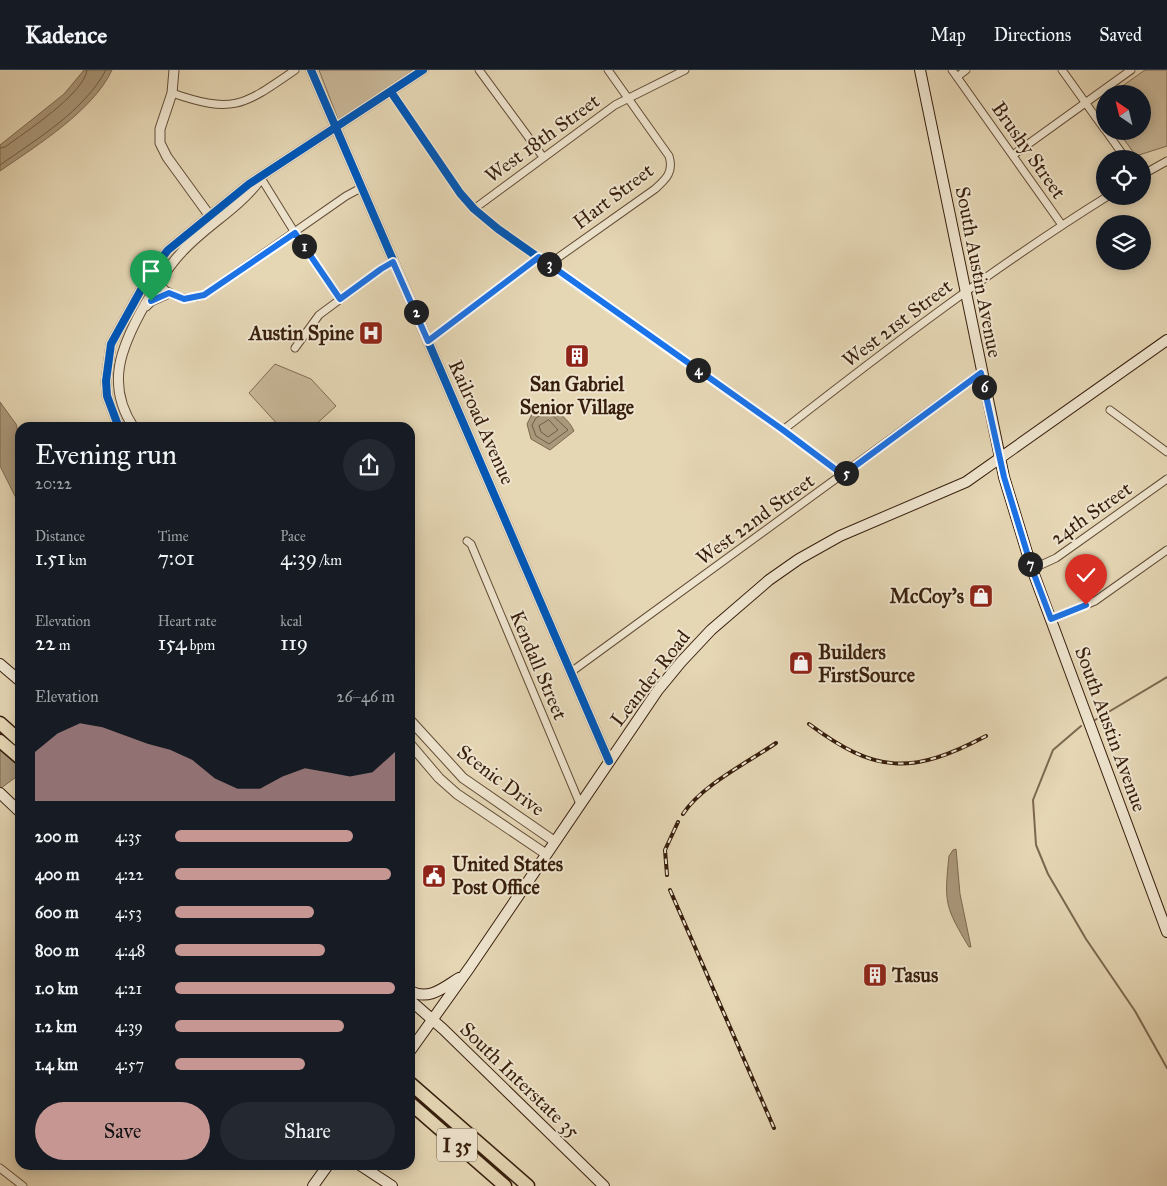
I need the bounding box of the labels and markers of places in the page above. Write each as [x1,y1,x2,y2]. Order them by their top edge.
pin: 1 [292,234,316,258]
pin [130,250,172,301]
pin: 3 [536,252,562,276]
pin: 2 [404,300,428,324]
hospital icon: Austin Spine [358,320,384,346]
place label: Austin Spine [247,321,355,346]
building icon: San Gabriel Senior Village [564,343,590,369]
pin: 4 [686,358,710,382]
place label: San Gabriel Senior Village [520,372,635,420]
pin: 6 [972,374,996,400]
pin: 5 [834,460,858,486]
pin: 7 [1018,552,1042,576]
pin [1065,554,1107,605]
shop icon: McCoy's [968,583,994,609]
place label: McCoy's [890,584,965,609]
place label: Builders FirstSource [818,640,916,687]
shop icon: Builders FirstSource [788,650,814,676]
place label: United States Post Office [452,852,564,899]
public building icon: United States Post Office [421,863,447,889]
building icon: Tasus [862,962,888,988]
place label: Tasus [891,963,939,987]

